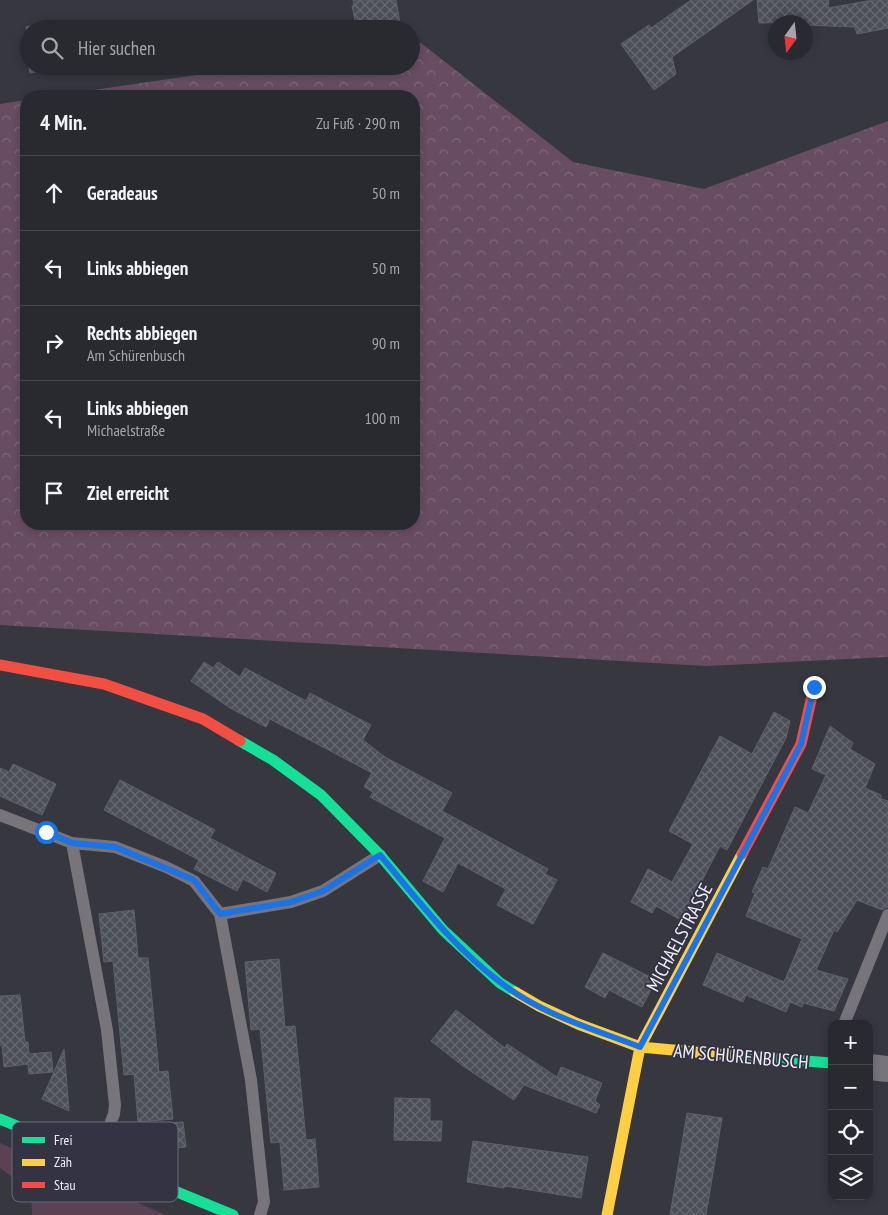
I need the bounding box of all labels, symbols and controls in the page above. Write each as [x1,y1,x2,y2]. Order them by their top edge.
north arrow [768,15,813,60]
search box [20,20,420,75]
icon: search [38,34,66,62]
text: Hier suchen [78,36,155,60]
text: 4 Min. [40,109,87,136]
text: Zu Fuß · 290 m [316,113,400,133]
icon: ahead [40,179,68,207]
text: Geradeaus [87,181,158,205]
text: 50 m [372,183,400,203]
icon: left [40,254,68,282]
text: Links abbiegen [87,256,188,280]
text: 50 m [372,258,400,278]
text: Rechts abbiegen [87,321,197,345]
icon: right [40,329,68,357]
text: 90 m [372,333,400,353]
text: Am Schürenbusch [87,345,185,365]
text: Links abbiegen [87,396,188,420]
icon: left [40,404,68,432]
text: 100 m [365,408,400,428]
text: Michaelstraße [87,420,165,440]
icon: arrive [40,479,68,507]
text: Ziel erreicht [87,481,169,505]
route end [803,676,826,699]
route start [35,821,58,844]
street label: MICHAELSTRASSE [640,879,718,995]
map controls [828,1020,873,1200]
button: + [828,1020,873,1065]
street label: AM SCHÜRENBUSCH [673,1038,809,1074]
button: − [828,1065,873,1110]
button: locate [828,1110,873,1155]
legend [12,1122,178,1202]
text: Frei [54,1131,72,1149]
text: Zäh [54,1153,72,1171]
button: layers [828,1155,873,1200]
text: Stau [54,1176,76,1194]

